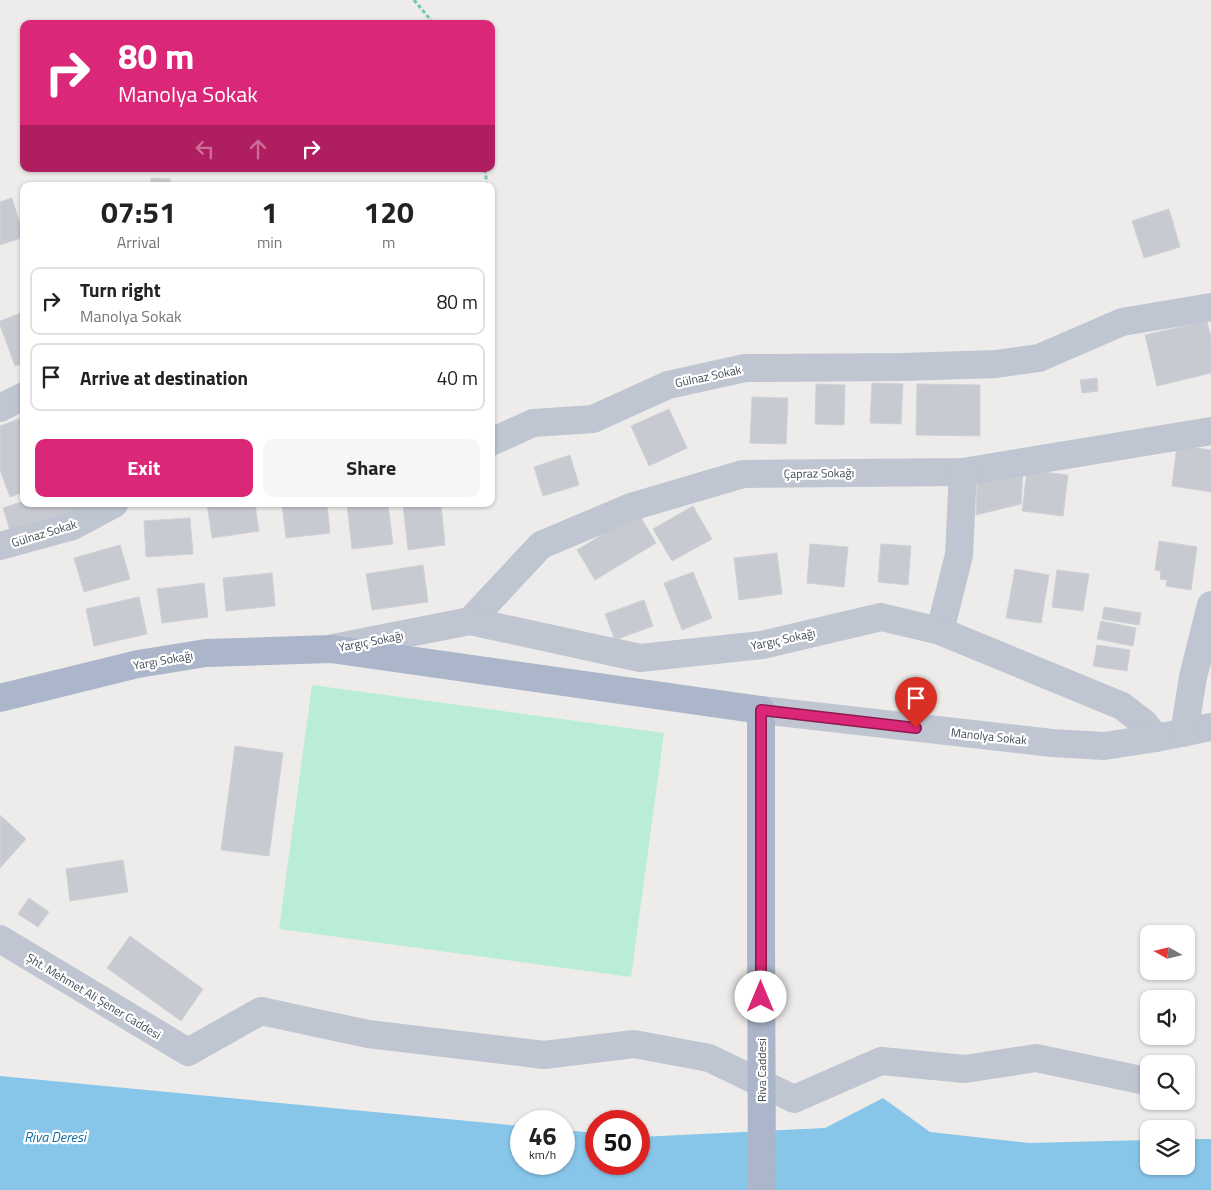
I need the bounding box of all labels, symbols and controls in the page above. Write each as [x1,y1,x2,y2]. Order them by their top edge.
text: 80 m [118,29,194,83]
icon: right [35,40,100,105]
text: Manolya Sokak [118,77,258,111]
icon: left [191,135,219,163]
icon: ahead [244,135,272,163]
icon: right [297,135,325,163]
text: 07:51 [101,189,176,235]
text: 1 [261,189,278,235]
text: 120 [364,189,414,235]
text: Arrival [117,230,160,254]
text: min [257,230,282,254]
text: m [382,230,395,254]
text: Turn right [80,275,161,304]
icon: right [37,287,65,315]
text: 80 m [437,287,478,316]
text: Manolya Sokak [80,304,182,328]
street label: Gülnaz Sokak [673,360,743,392]
icon: arrive [37,363,65,391]
text: Arrive at destination [80,363,248,392]
text: 40 m [437,363,478,392]
button: Exit [35,439,253,497]
button: Share [263,439,480,497]
street label: Çapraz Sokağı [784,463,854,483]
street label: Gülnaz Sokak [9,514,79,552]
street label: Yargıç Sokağı [749,623,817,655]
street label: Yargıç Sokağı [337,625,405,657]
street label: Yargı Sokağı [132,645,194,675]
pin [895,677,937,728]
icon: arrive [902,684,930,712]
street label: Manolya Sokak [950,723,1028,749]
north arrow [1140,925,1195,980]
map controls [1140,925,1195,1175]
street label: Şht. Mehmet Ali Şener Caddesi [23,948,165,1044]
position arrow [734,970,786,1022]
button: sound [1140,990,1195,1045]
street label: Riva Caddesi [752,1038,771,1102]
button: search [1140,1055,1195,1110]
speed limit sign: 50 [585,1110,650,1175]
text: 46 [528,1117,557,1155]
button: layers [1140,1120,1195,1175]
water label: Riva Deresi [24,1126,88,1147]
text: km/h [529,1145,556,1164]

